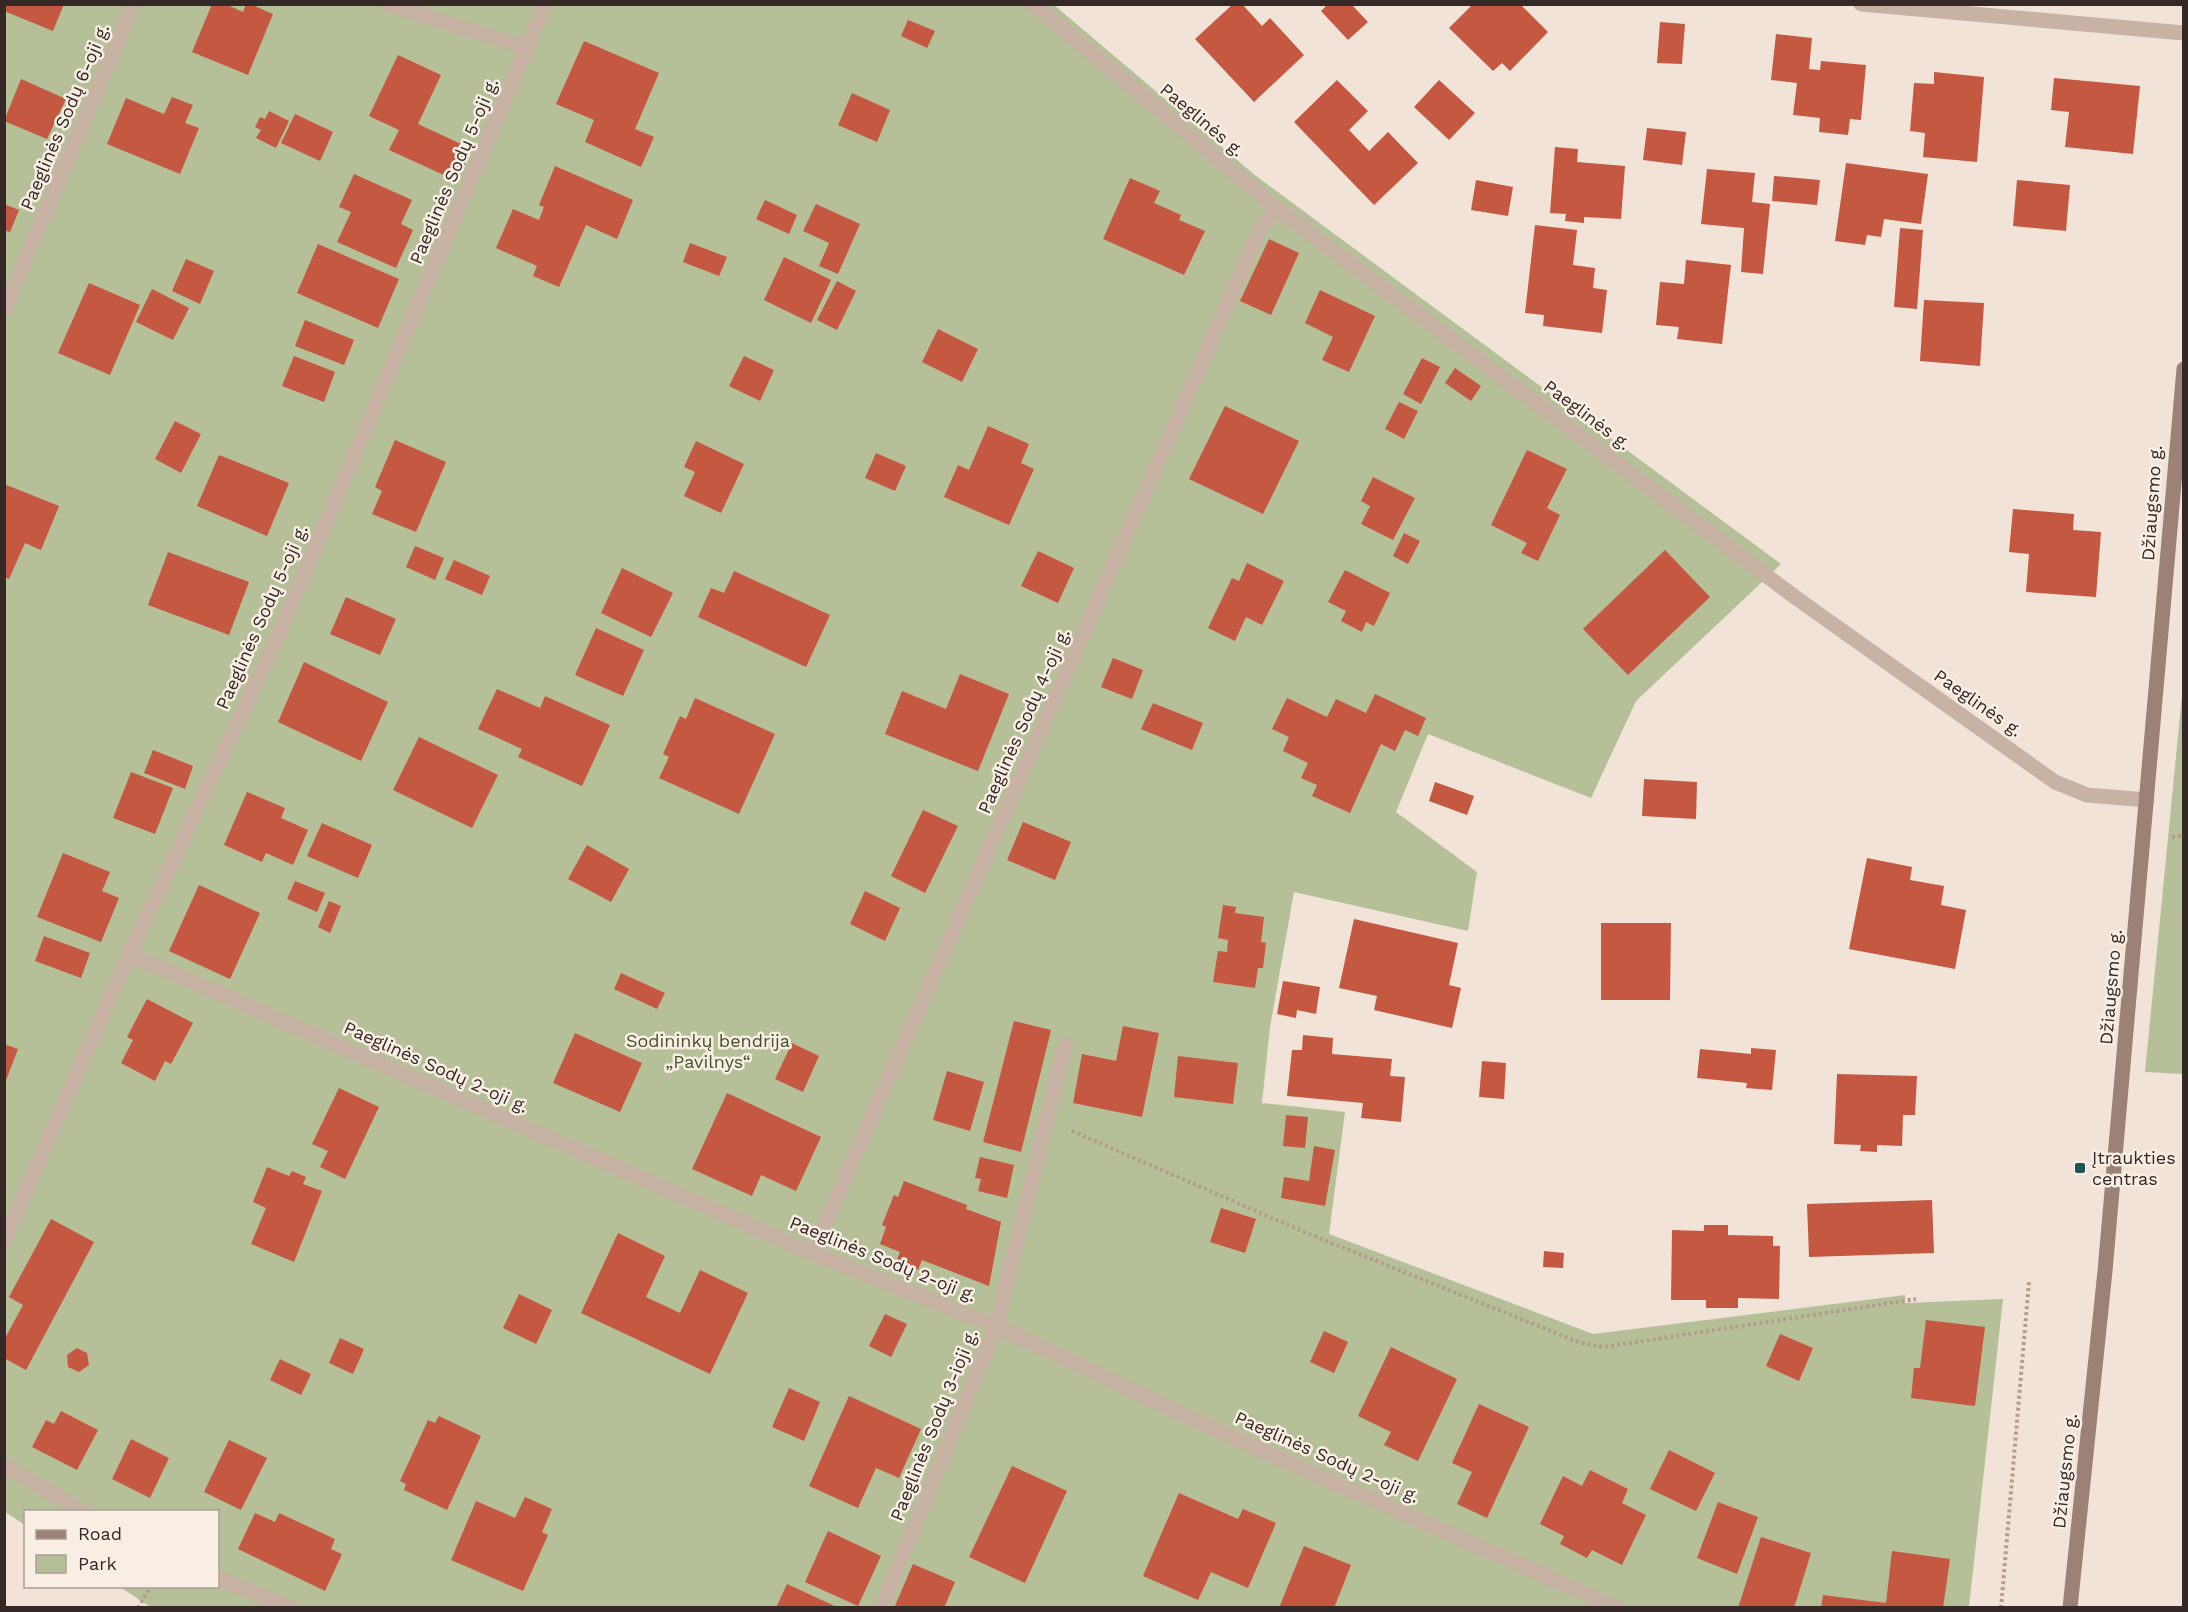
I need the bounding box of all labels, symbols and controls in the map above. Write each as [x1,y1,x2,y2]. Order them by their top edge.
street label: Paeglinės Sodų 6-oji g. [16,20,113,213]
street label: Paeglinės Sodų 5-oji g. [405,75,502,267]
street label: Paeglinės g. [1156,78,1249,161]
street label: Paeglinės g. [1540,375,1635,454]
street label: Džiaugsmo g. [2137,444,2166,562]
street label: Paeglinės Sodų 5-oji g. [211,521,312,712]
street label: Paeglinės Sodų 4-oji g. [973,625,1074,817]
street label: Paeglinės g. [1930,664,2026,741]
street label: Džiaugsmo g. [2095,928,2126,1046]
street label: Paeglinės Sodų 2-oji g. [341,1016,532,1117]
park label: Sodininkų bendrija „Pavilnys“ [626,1030,790,1072]
place label: Įtraukties centras [2092,1147,2176,1189]
marker: Įtraukties centras [2073,1161,2087,1175]
street label: Paeglinės Sodų 2-oji g. [787,1211,980,1306]
street label: Paeglinės Sodų 3-ioji g. [885,1326,982,1524]
street label: Paeglinės Sodų 2-oji g. [1232,1406,1423,1507]
street label: Džiaugsmo g. [2048,1412,2081,1530]
legend [24,1510,219,1588]
text: Road [78,1523,122,1544]
text: Park [78,1553,117,1574]

